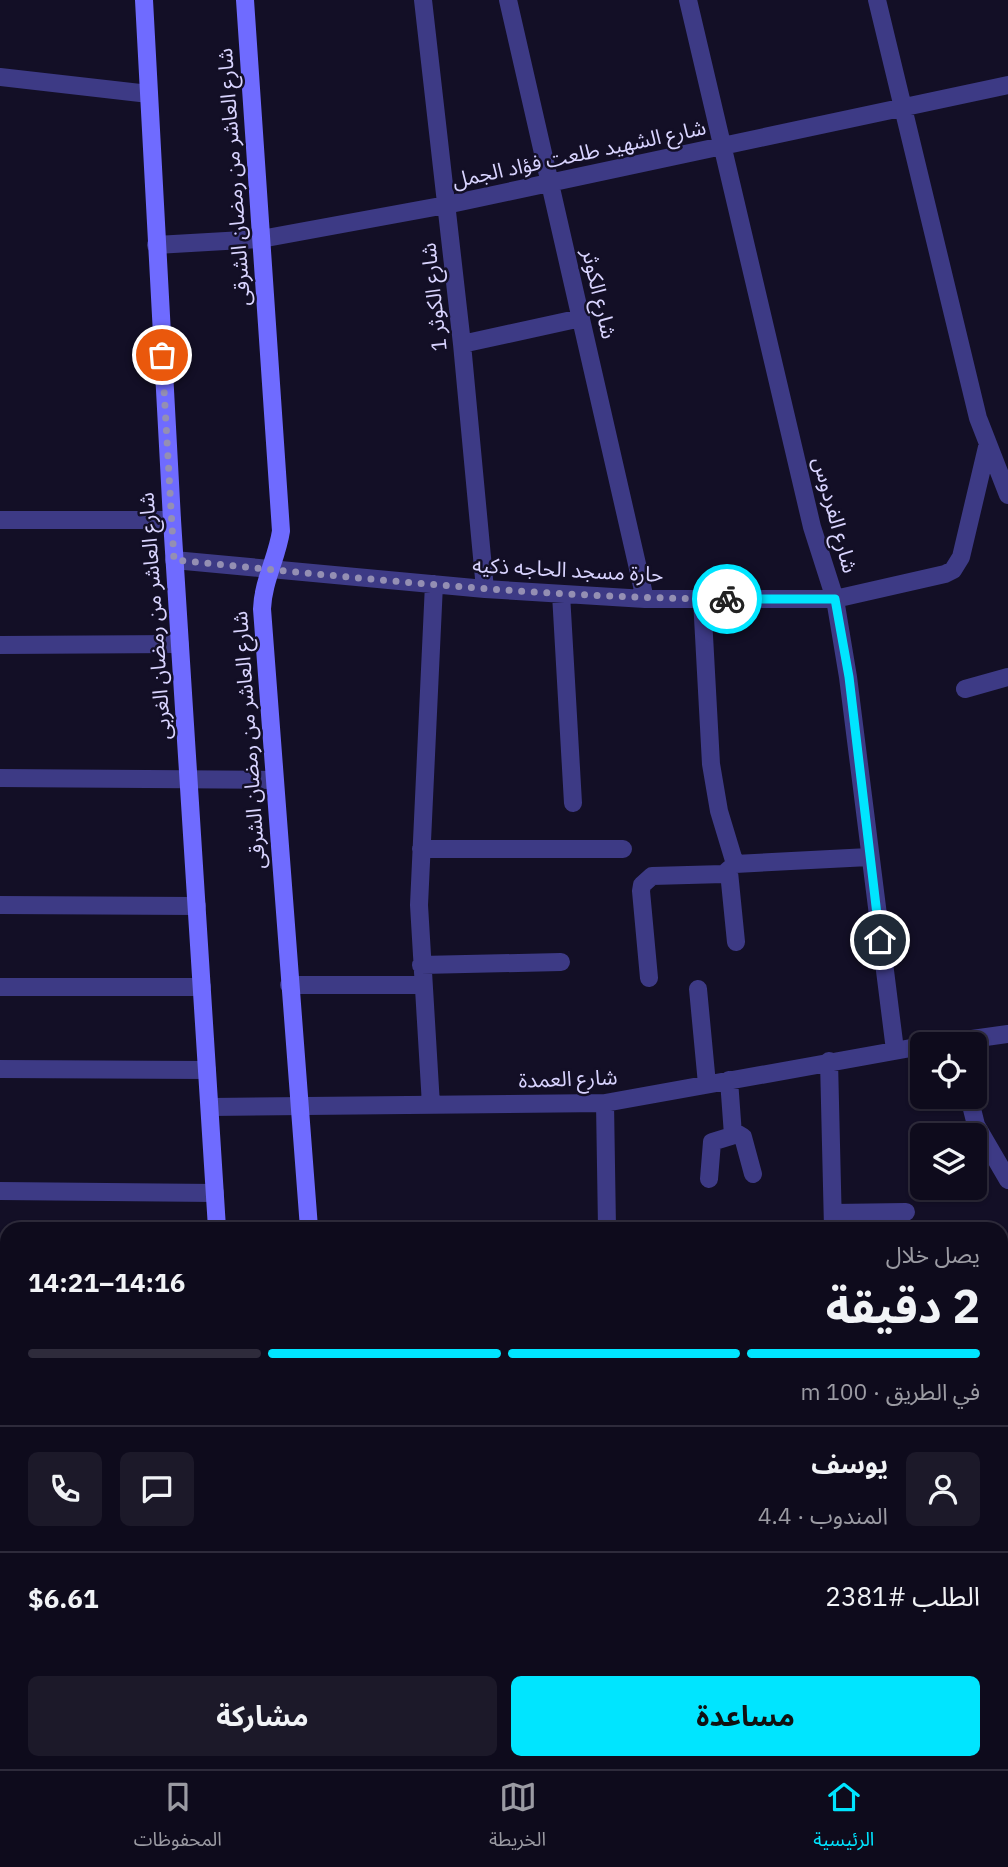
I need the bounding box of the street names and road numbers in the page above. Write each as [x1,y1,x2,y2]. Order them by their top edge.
street label: شارع العاشر من رمضان الشرقى [210,47,258,307]
street label: شارع الشهيد طلعت فؤاد الجمل [449,112,709,196]
street label: شارع الكوثر 1 [413,241,455,353]
street label: شارع الكوثر [574,245,624,342]
street label: شارع الفردوس [805,454,865,576]
street label: شارع العاشر من رمضان الغربى [131,491,179,741]
street label: حارة مسجد الحاجه ذكيه [472,550,664,588]
street label: شارع العاشر من رمضان الشرقى [225,610,273,870]
street label: شارع العمدة [518,1062,618,1096]

